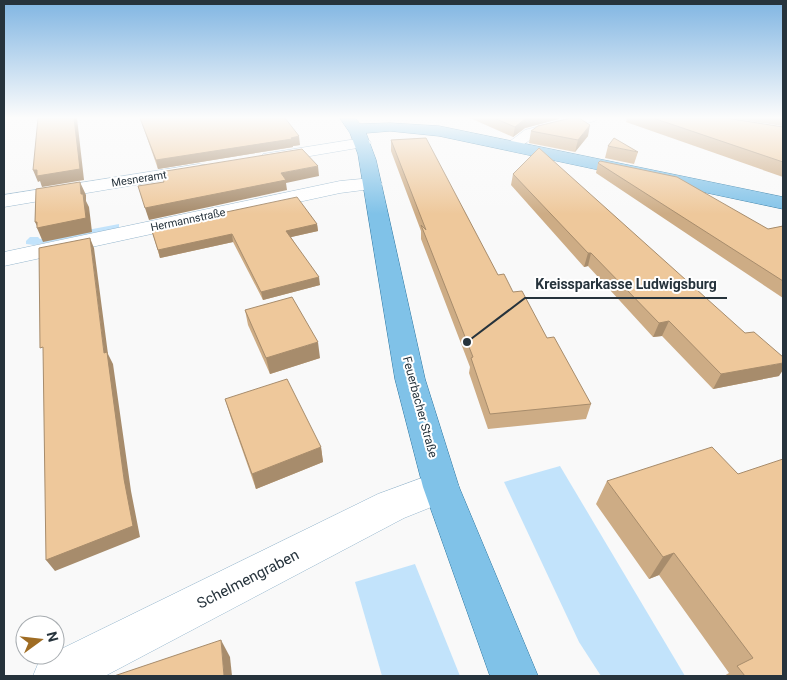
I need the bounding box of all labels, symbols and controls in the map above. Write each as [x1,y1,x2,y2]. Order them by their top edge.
street label: Mesneramt [110,168,168,190]
street label: Hermannstraße [149,206,227,234]
callout: Kreissparkasse Ludwigsburg [525,269,727,298]
text: Kreissparkasse Ludwigsburg [535,276,717,292]
street label: Feuerbacher Straße [400,355,440,459]
street label: Schelmengraben [194,546,302,612]
north arrow [15,615,65,665]
text: N [44,630,62,643]

